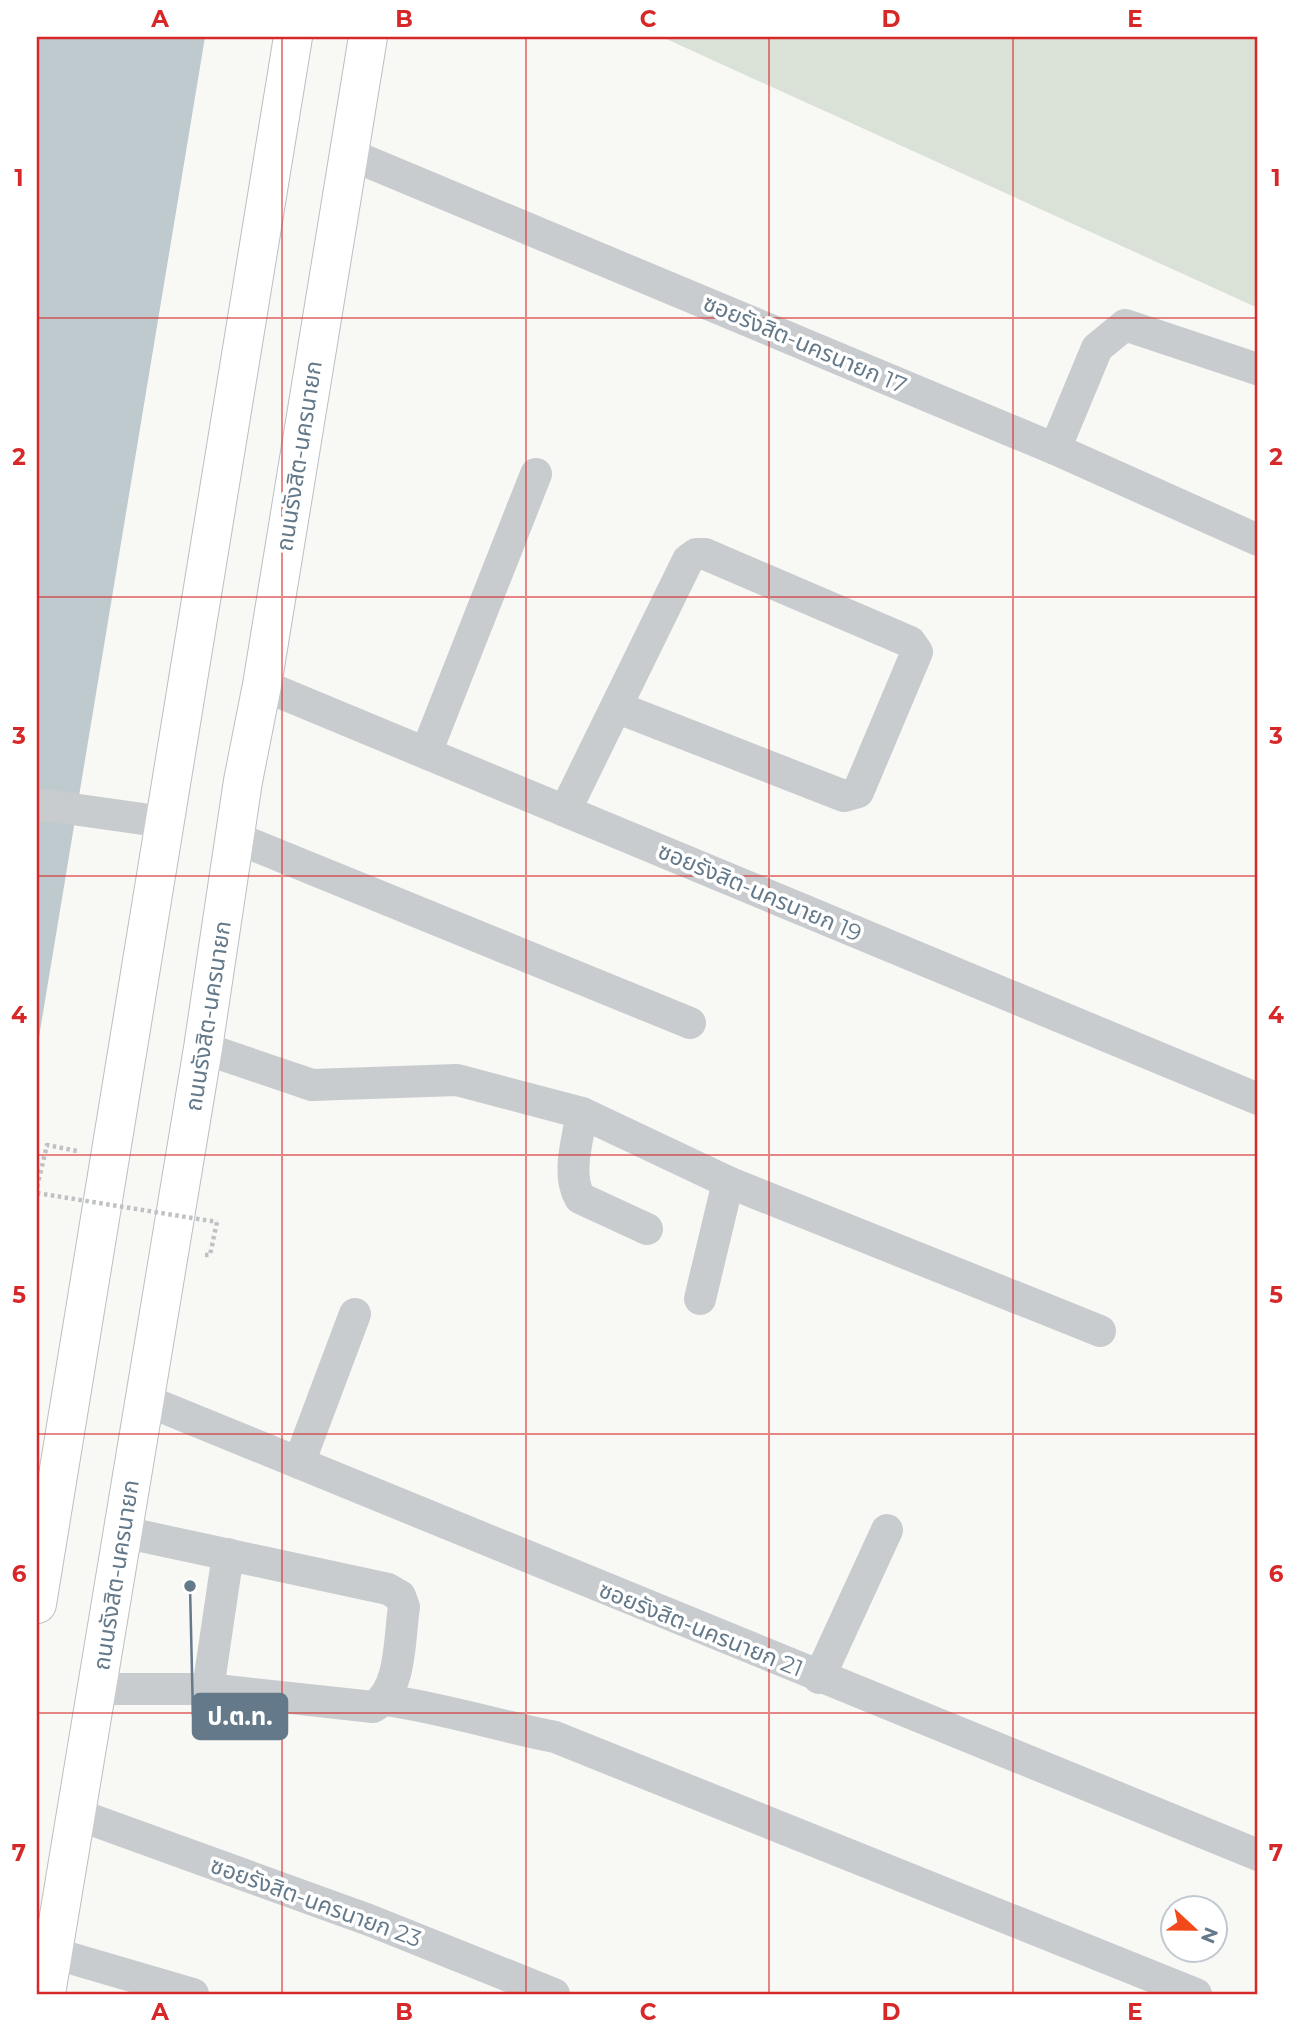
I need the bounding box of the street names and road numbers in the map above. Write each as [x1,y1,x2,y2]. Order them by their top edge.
street label: ซอยรังสิต-นครนายก 17 [699,289,911,399]
street label: ถนนรังสิต-นครนายก [270,359,328,553]
street label: ซอยรังสิต-นครนายก 19 [654,836,866,948]
street label: ถนนรังสิต-นครนายก [179,919,237,1113]
street label: ถนนรังสิต-นครนายก [87,1478,145,1672]
street label: ซอยรังสิต-นครนายก 21 [595,1575,807,1683]
street label: ซอยรังสิต-นครนายก 23 [207,1851,425,1953]

